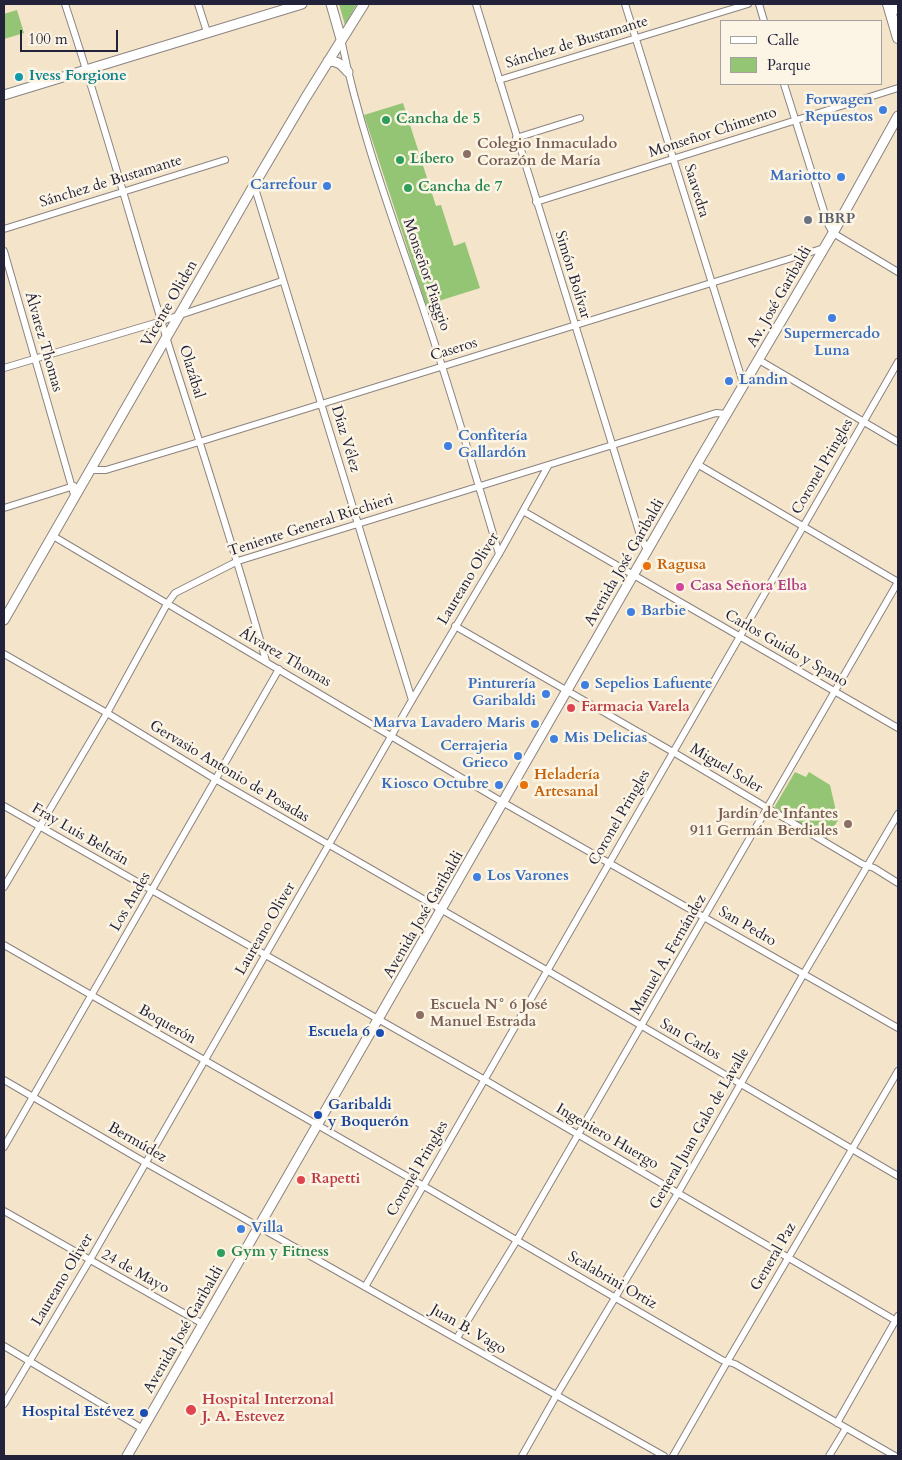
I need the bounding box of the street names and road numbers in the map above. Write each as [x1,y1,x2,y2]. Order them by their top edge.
street label: Sánchez de Bustamante [504,13,650,73]
street label: Monseñor Chimento [647,104,779,162]
street label: Sánchez de Bustamante [38,152,184,212]
street label: Saavedra [679,162,713,220]
street label: Monseñor Piaggio [398,217,454,333]
street label: Simón Bolívar [550,229,594,321]
street label: Av. José Garibaldi [744,243,816,351]
street label: Vicente Oliden [138,257,202,351]
street label: Álvarez Thomas [20,290,66,394]
street label: Caseros [428,334,480,366]
street label: Olazábal [174,343,208,401]
street label: Díaz Vélez [326,403,364,475]
street label: Coronel Pringles [788,416,858,518]
street label: Teniente General Ricchieri [226,491,396,561]
street label: Avenida José Garibaldi [581,496,669,630]
street label: Laureano Oliver [434,530,504,628]
street label: Carlos Guido y Spano [721,606,851,692]
street label: Álvarez Thomas [236,624,334,692]
street label: Gervasio Antonio de Posadas [146,717,312,827]
street label: Miguel Soler [686,740,766,798]
street label: Coronel Pringles [585,767,655,869]
street label: Fray Luis Beltrán [28,800,132,870]
street label: Avenida José Garibaldi [380,848,468,982]
street label: Los Andes [107,869,155,935]
street label: Laureano Oliver [232,879,300,979]
street label: Manuel A. Fernández [627,891,711,1019]
street label: San Pedro [715,903,779,951]
street label: Boquerón [135,1001,199,1049]
street label: San Carlos [657,1015,723,1065]
street label: General Juan Galo de Lavalle [646,1045,754,1213]
street label: Ingeniero Huergo [552,1100,662,1174]
street label: Coronel Pringles [383,1118,453,1220]
street label: Bermúdez [104,1119,170,1167]
street label: General Paz [747,1220,801,1294]
street label: Laureano Oliver [28,1231,98,1329]
street label: 24 de Mayo [98,1246,172,1298]
street label: Scalabrini Ortiz [564,1248,660,1314]
street label: Avenida José Garibaldi [140,1263,228,1397]
street label: Juan B. Vago [427,1301,509,1359]

